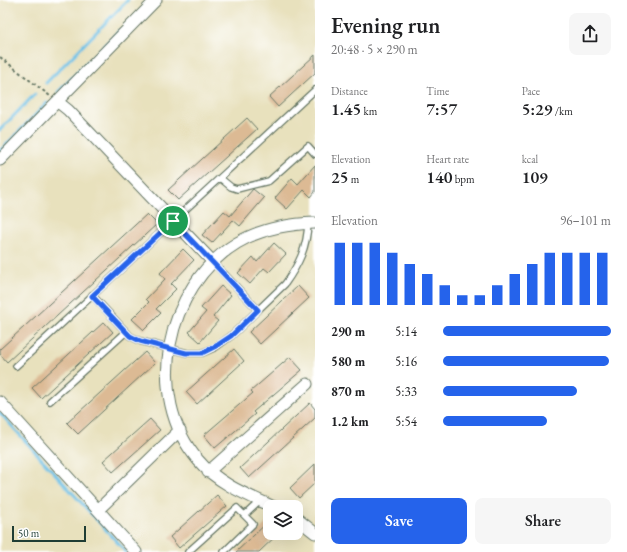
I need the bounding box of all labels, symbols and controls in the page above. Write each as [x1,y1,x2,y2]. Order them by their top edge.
text: Evening run [331,11,440,40]
button: share [569,13,611,55]
text: 20:48 · 5 × 290 m [331,41,418,58]
text: Distance [331,84,368,98]
text: Time [426,84,449,98]
text: Pace [522,84,540,98]
text: 1.45 [331,98,361,120]
text: 7:57 [426,98,457,120]
text: 5:29 [522,98,552,120]
text: km [361,104,377,118]
text: /km [552,104,573,118]
text: Elevation [331,152,371,166]
text: Heart rate [426,152,469,166]
text: kcal [522,152,538,166]
text: 25 [331,166,348,188]
text: 140 [426,166,453,188]
text: 109 [522,166,548,188]
text: m [348,172,359,186]
text: bpm [453,172,475,186]
pin [156,204,190,238]
icon: arrive [162,210,184,232]
text: Elevation [331,212,378,229]
text: 96–101 m [560,212,611,229]
text: 290 m [331,323,365,340]
text: 5:14 [395,323,417,340]
text: 580 m [331,353,365,370]
text: 5:16 [395,353,417,370]
text: 870 m [331,383,365,400]
text: 5:33 [395,383,417,400]
text: 1.2 km [331,413,369,430]
text: 5:54 [395,413,417,430]
button: Save [331,498,467,544]
button: Share [475,498,611,544]
map controls [263,500,303,540]
button: layers [263,500,303,540]
scale bar [12,524,86,543]
text: 50 m [18,526,39,540]

